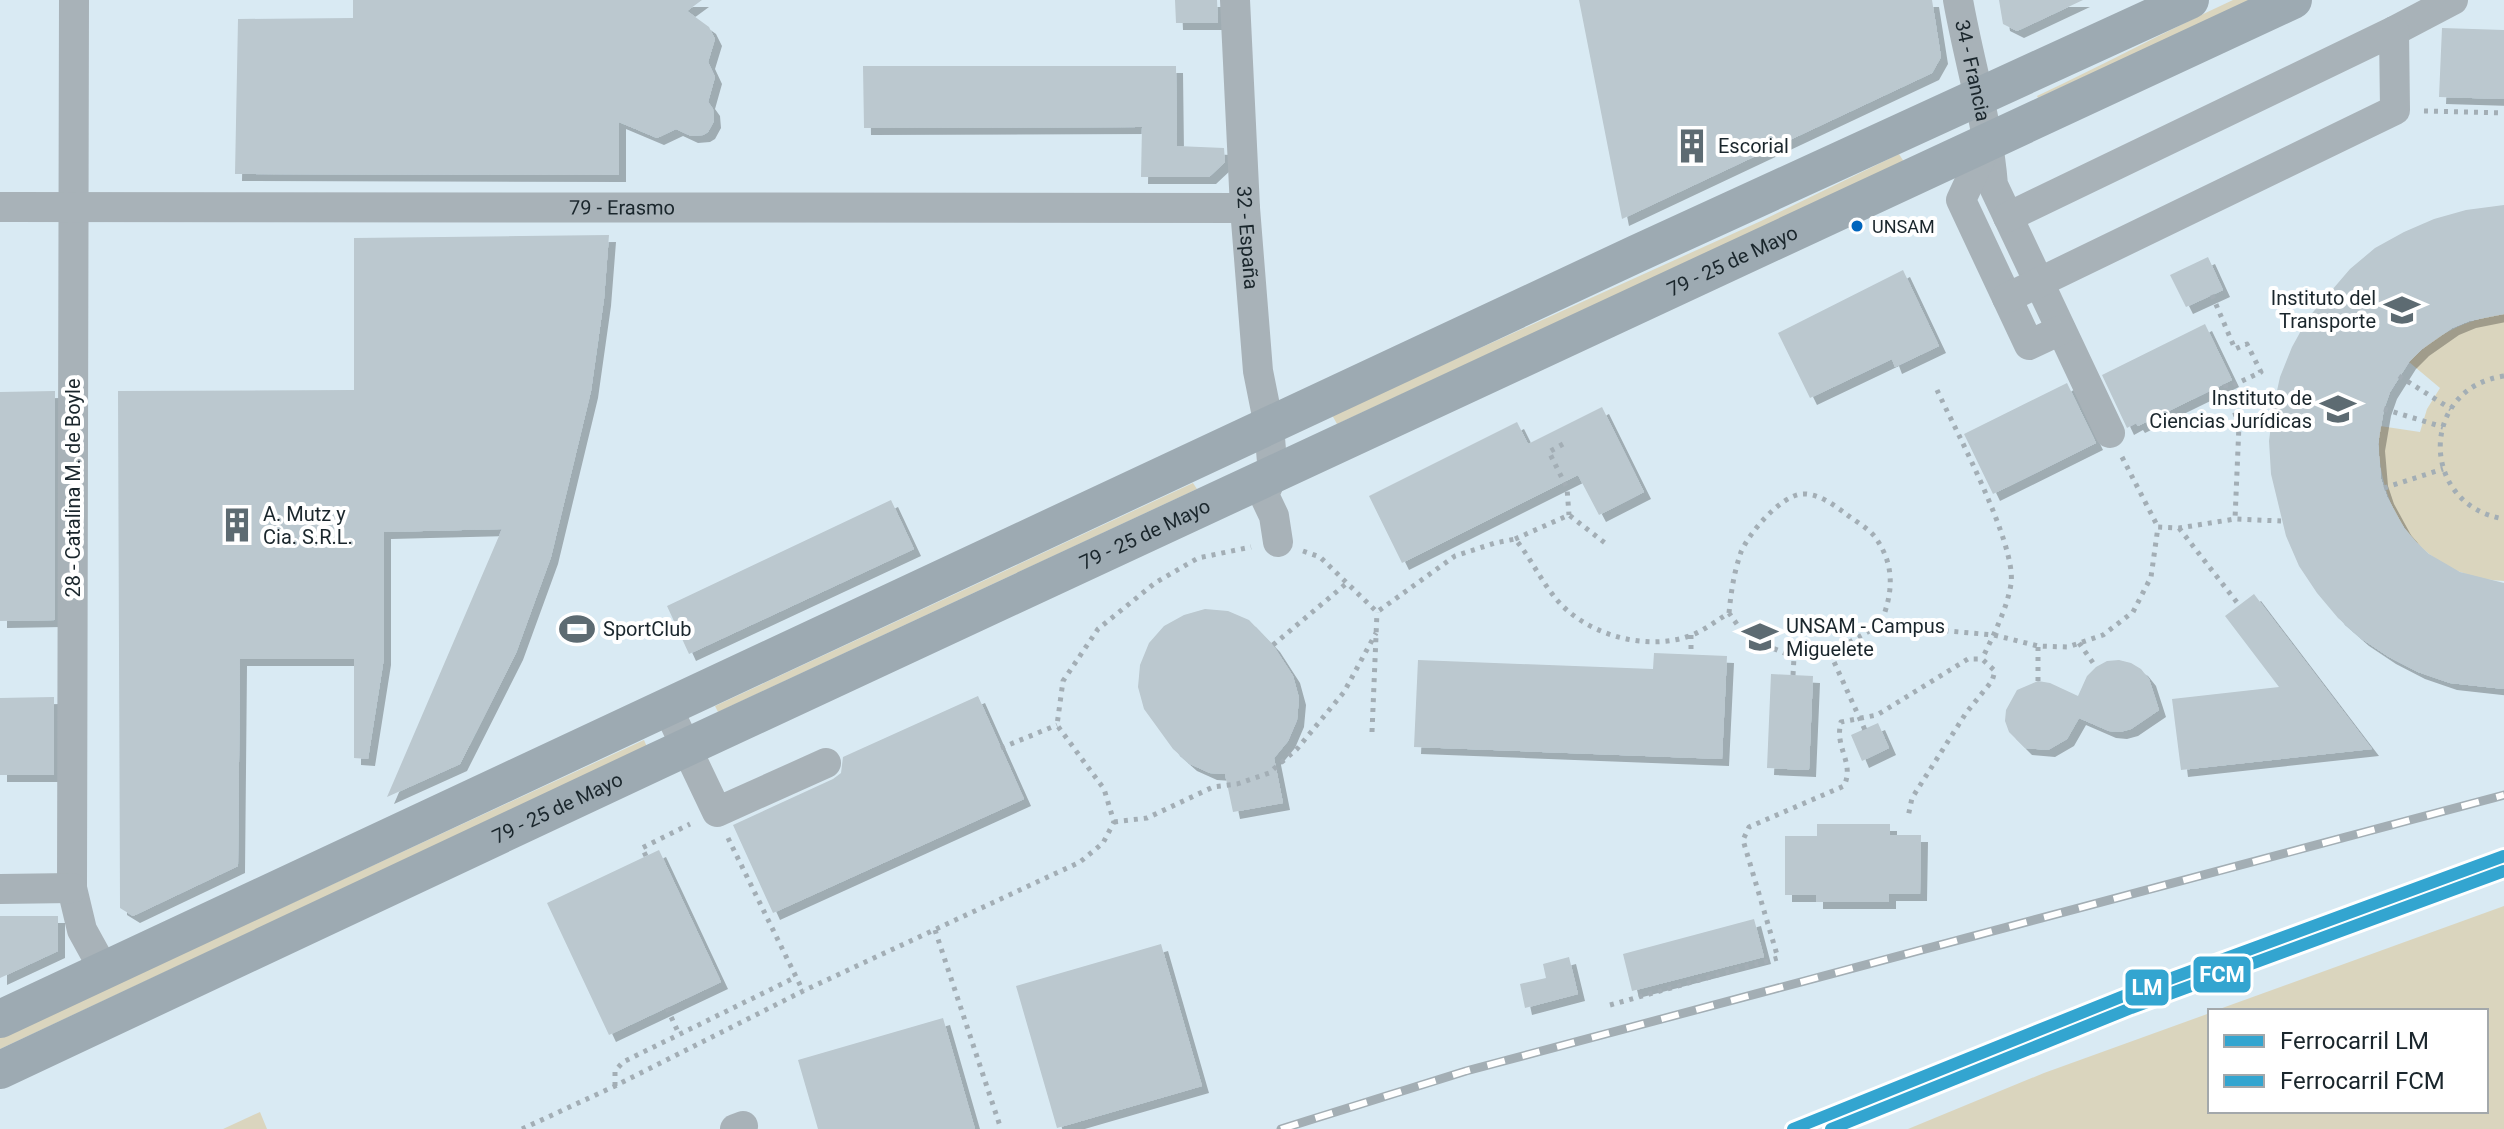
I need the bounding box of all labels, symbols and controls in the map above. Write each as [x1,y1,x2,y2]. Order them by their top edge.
street label: 34 - Francia [1950,18,1996,123]
building icon: Escorial [1673,127,1711,165]
place label: Escorial [1718,134,1789,158]
street label: 32 - España [1232,185,1263,290]
street label: 79 - Erasmo [569,195,675,220]
place label: UNSAM [1872,216,1935,237]
marker: UNSAM [1849,218,1865,234]
street label: 79 - 25 de Mayo [1663,220,1801,301]
place label: Instituto del Transporte [2271,286,2376,333]
school or university icon: Instituto del Transporte [2383,291,2421,329]
street label: 28 - Catalina M. de Boyle [61,378,85,598]
place label: Instituto de Ciencias Jurídicas [2149,386,2312,433]
school or university icon: Instituto de Ciencias Jurídicas [2319,390,2357,428]
street label: 79 - 25 de Mayo [1076,493,1214,575]
place label: A. Mutz y Cia. S.R.L. [263,502,353,549]
building icon: A. Mutz y Cia. S.R.L. [218,506,256,544]
sports icon: SportClub [558,610,596,648]
place label: UNSAM - Campus Miguelete [1786,614,1945,661]
place label: SportClub [603,617,691,641]
school or university icon: UNSAM - Campus Miguelete [1741,618,1779,656]
street label: 79 - 25 de Mayo [488,767,626,849]
line badge: FCM [2192,955,2252,994]
text: FCM [2199,962,2245,987]
line badge: LM [2124,968,2170,1007]
text: LM [2131,975,2163,1000]
legend [2208,1009,2488,1113]
text: Ferrocarril LM [2280,1027,2429,1055]
text: Ferrocarril FCM [2280,1067,2445,1095]

